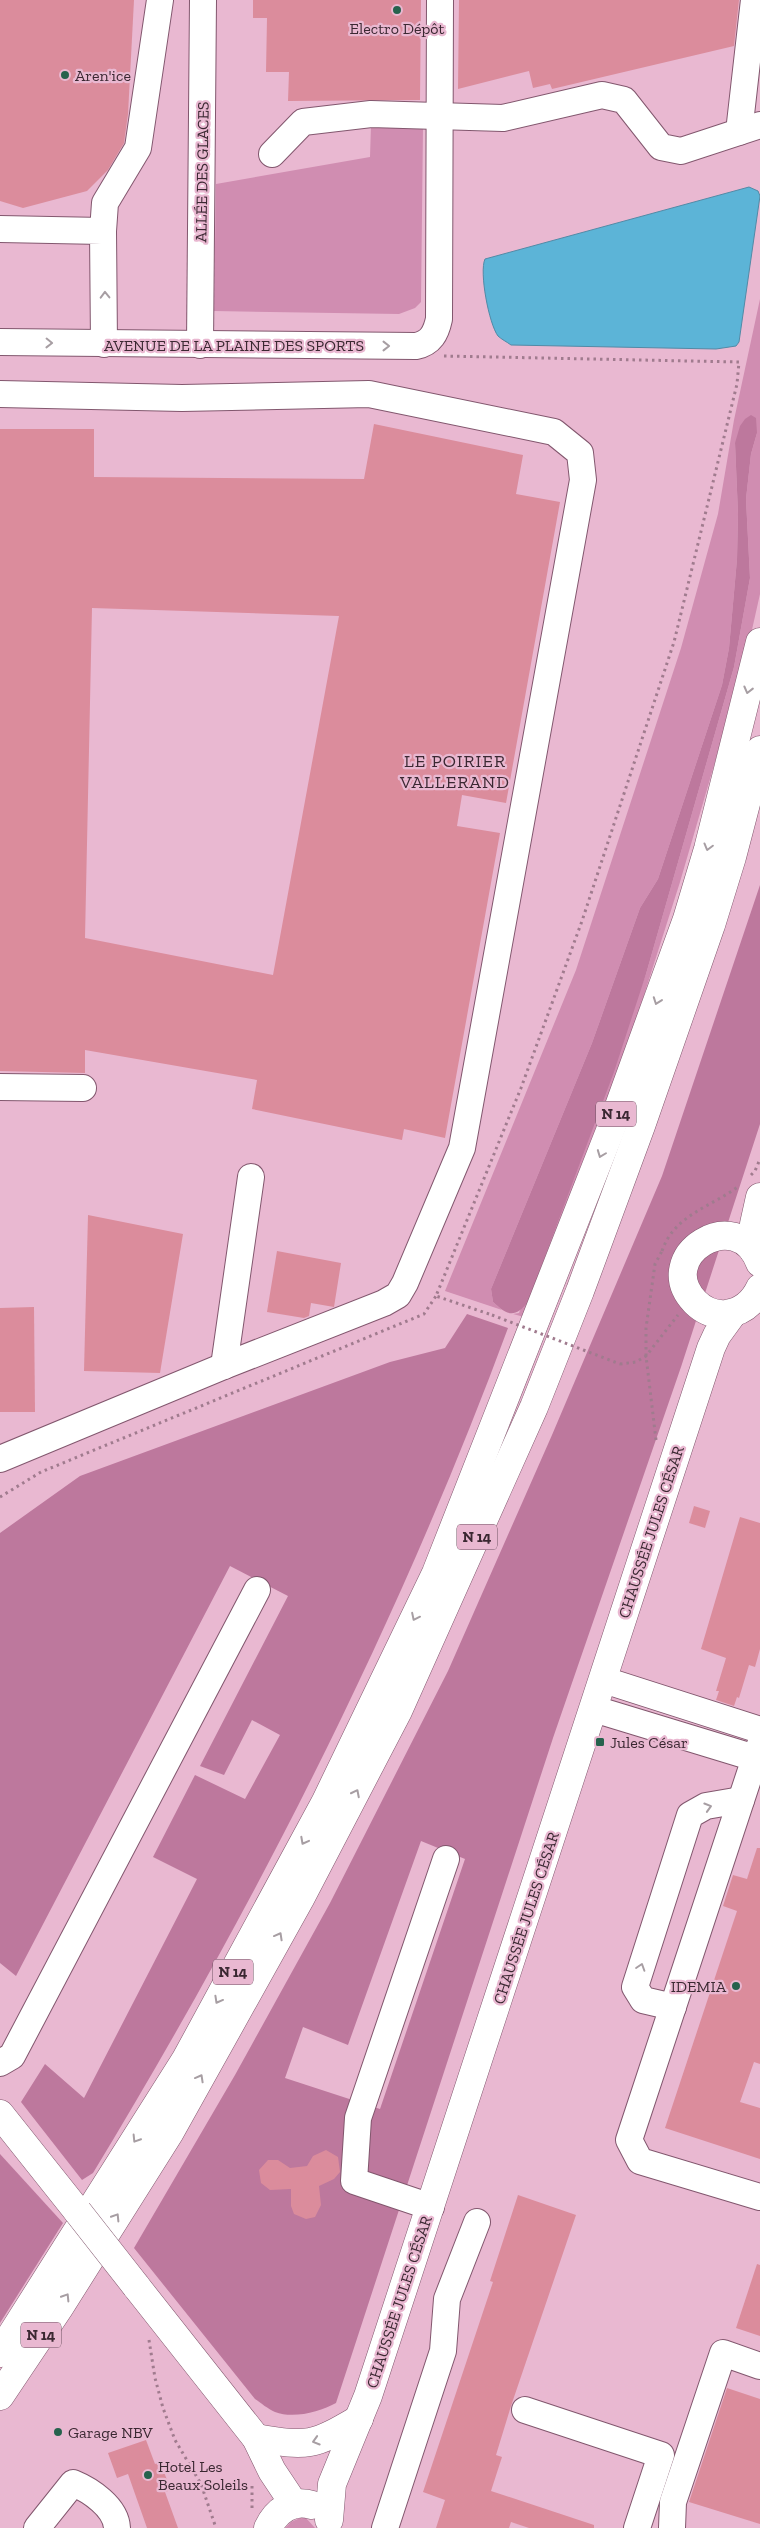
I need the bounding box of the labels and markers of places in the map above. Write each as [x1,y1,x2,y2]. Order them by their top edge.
marker: Electro Dépôt [391,4,403,16]
place label: Electro Dépôt [350,19,444,38]
place label: Aren'ice [75,66,131,85]
marker: Aren'ice [59,69,71,81]
place label: Jules César [610,1733,688,1752]
marker: Jules César [594,1736,606,1748]
place label: IDEMIA [671,1977,727,1996]
marker: IDEMIA [730,1980,742,1992]
place label: Garage NBV [68,2423,153,2442]
marker: Garage NBV [52,2426,64,2438]
place label: Hotel Les Beaux Soleils [158,2457,248,2494]
marker: Hotel Les Beaux Soleils [142,2469,154,2481]

